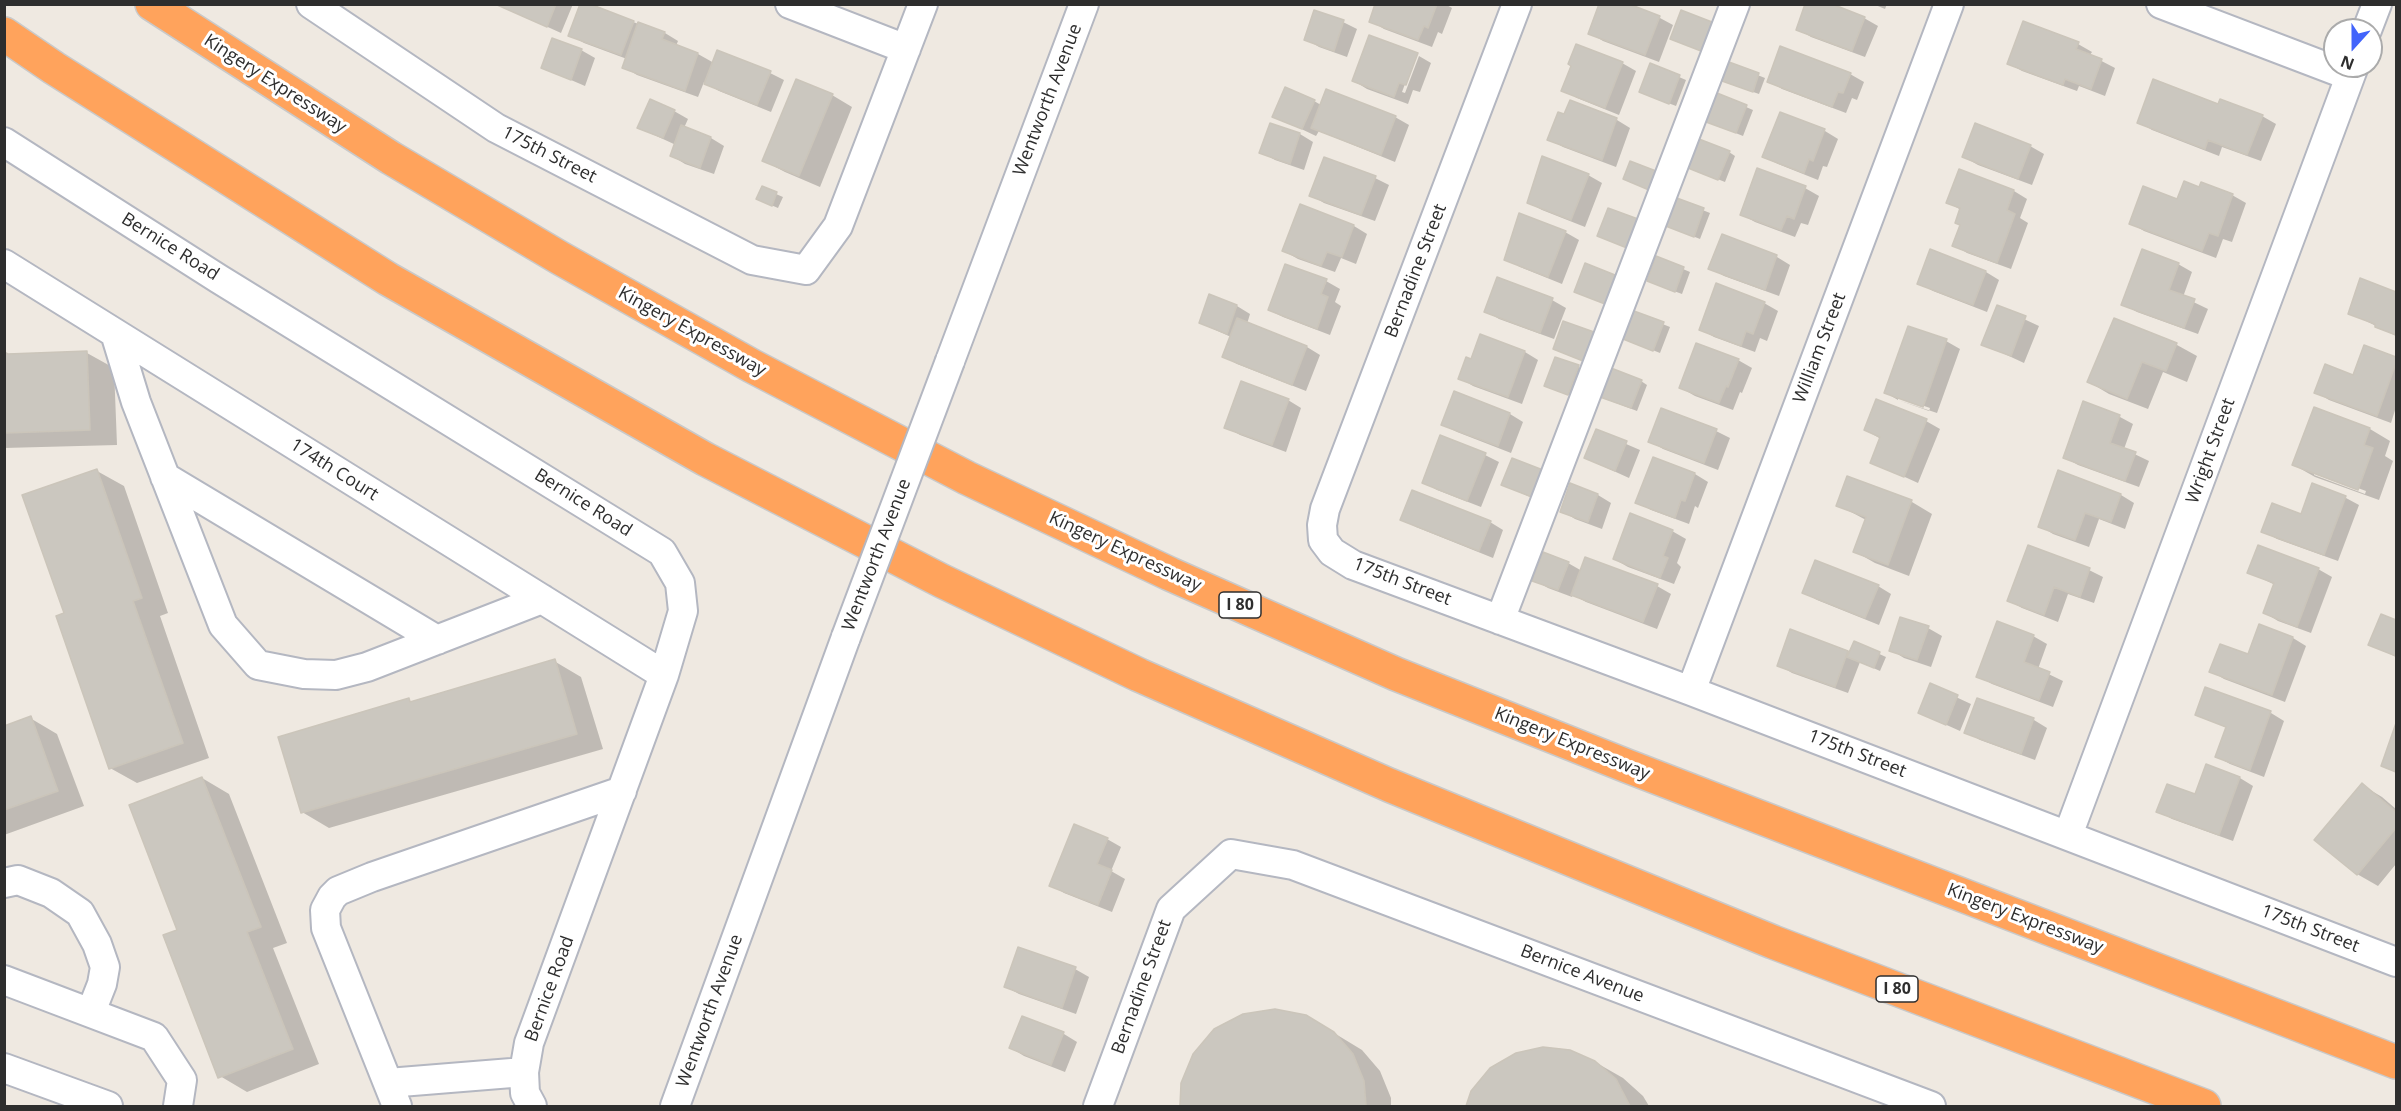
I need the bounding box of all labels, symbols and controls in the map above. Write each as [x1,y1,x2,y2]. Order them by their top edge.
north arrow [2323,18,2383,78]
street label: Wentworth Avenue [1009,21,1087,179]
street label: Kingery Expressway [200,30,350,138]
text: N [2337,50,2357,76]
street label: 175th Street [498,122,600,188]
street label: Bernadine Street [1381,201,1451,341]
street label: Bernice Road [117,208,223,286]
street label: Kingery Expressway [614,282,770,382]
street label: William Street [1789,290,1851,406]
street label: Wright Street [2182,395,2240,507]
street label: 174th Court [286,434,382,506]
street label: Bernice Road [530,464,636,542]
street label: Wentworth Avenue [838,476,916,634]
street label: Kingery Expressway [1045,507,1205,597]
street label: 175th Street [1350,553,1454,611]
road number: I 80 [1219,592,1261,618]
street label: Kingery Expressway [1491,703,1653,785]
street label: 175th Street [1805,725,1909,783]
street label: Kingery Expressway [1944,879,2106,959]
street label: 175th Street [2258,900,2362,958]
street label: Bernadine Street [1108,917,1176,1057]
street label: Wentworth Avenue [672,932,748,1090]
street label: Bernice Road [521,933,579,1045]
street label: Bernice Avenue [1517,940,1647,1008]
road number: I 80 [1876,976,1918,1002]

